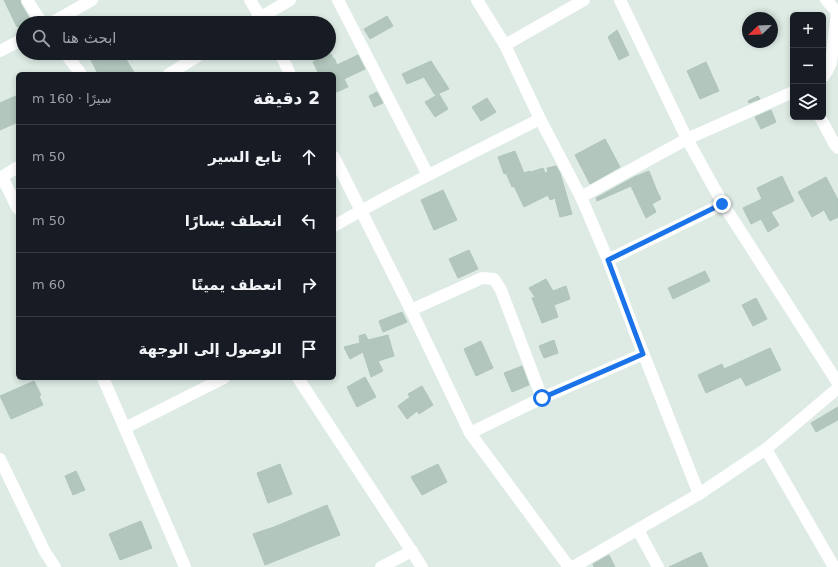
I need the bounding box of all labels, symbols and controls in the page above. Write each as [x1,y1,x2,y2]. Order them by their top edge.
north arrow [742,12,778,48]
map controls [790,12,826,120]
button: + [790,12,826,48]
search box [16,16,336,60]
icon: search [30,27,52,49]
text: ابحث هنا [62,29,117,47]
button: − [790,48,826,84]
button: layers [790,84,826,120]
text: 2 دقيقة [253,88,320,108]
text: سيرًا · 160 m [32,91,112,106]
icon: ahead [298,146,320,168]
text: تابع السير [208,148,282,166]
text: 50 m [32,149,65,164]
route end [713,195,731,213]
icon: left [298,210,320,232]
text: انعطف يسارًا [185,212,282,230]
text: 50 m [32,213,65,228]
icon: right [298,274,320,296]
text: انعطف يمينًا [191,276,282,294]
text: 60 m [32,277,65,292]
icon: arrive [298,338,320,360]
text: الوصول إلى الوجهة [139,340,282,358]
route start [533,389,551,407]

